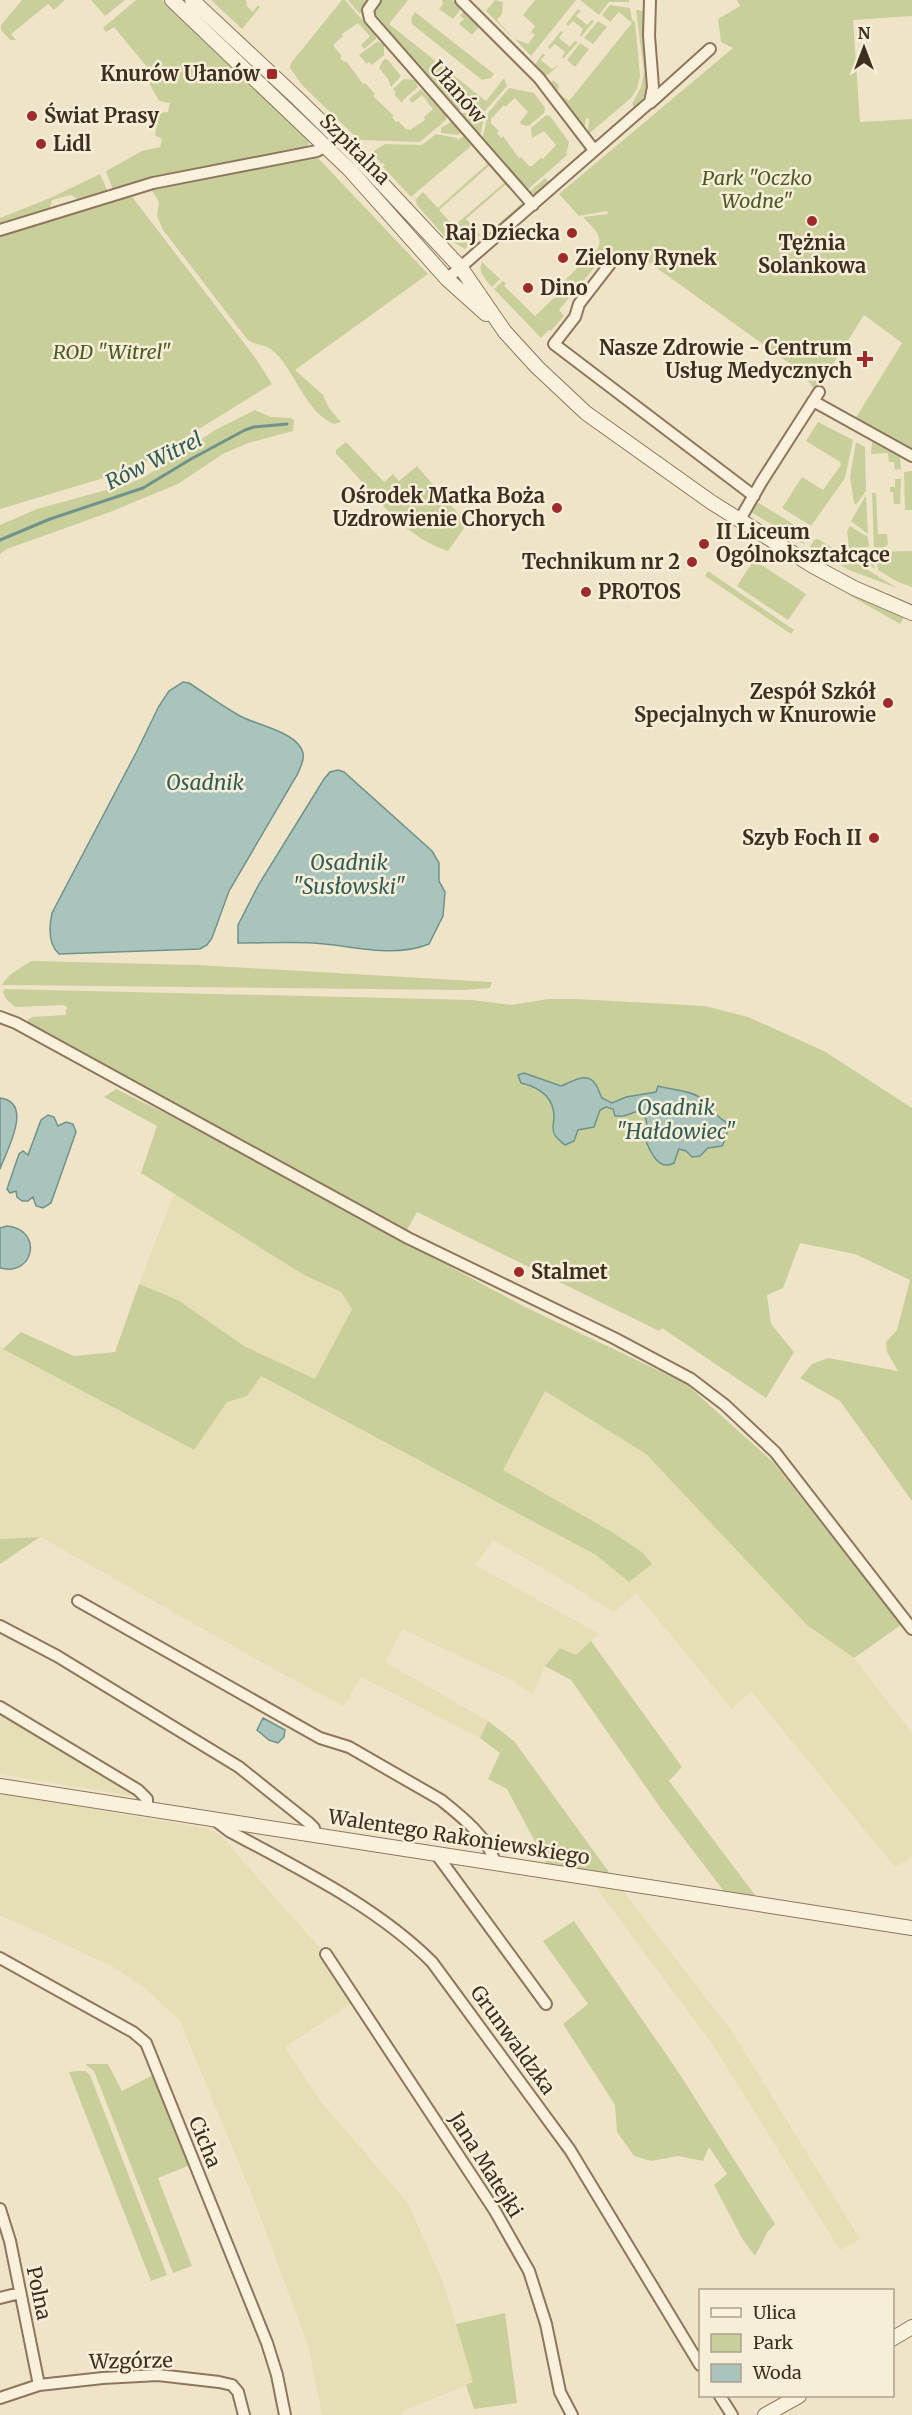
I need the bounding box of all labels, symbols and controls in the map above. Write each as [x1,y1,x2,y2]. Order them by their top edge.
north arrow [834,18,894,78]
text: N [858,23,871,43]
street label: Ułanów [425,55,493,129]
place label: Knurów Ułanów [100,61,261,86]
marker: Knurów Ułanów [265,67,279,81]
place label: Świat Prasy [44,101,159,128]
street label: Szpitalna [315,108,396,190]
marker: Świat Prasy [25,109,39,123]
place label: Lidl [53,131,92,156]
marker: Lidl [34,137,48,151]
park label: Park "Oczko Wodne" [702,165,812,213]
marker: Tężnia Solankowa [805,214,819,228]
place label: Raj Dziecka [445,220,560,245]
marker: Raj Dziecka [565,226,579,240]
place label: Tężnia Solankowa [758,230,866,278]
place label: Zielony Rynek [575,245,717,270]
marker: Zielony Rynek [556,251,570,265]
place label: Dino [540,275,588,300]
marker: Dino [521,281,535,295]
place label: Nasze Zdrowie - Centrum Usług Medycznych [599,335,853,383]
park label: ROD "Witrel" [53,339,171,364]
marker: Nasze Zdrowie - Centrum Usług Medycznych [856,350,874,368]
water label: Rów Witrel [101,425,207,496]
place label: Ośrodek Matka Boża Uzdrowienie Chorych [333,483,546,531]
marker: Ośrodek Matka Boża Uzdrowienie Chorych [550,501,564,515]
place label: II Liceum Ogólnokształcące [716,519,890,567]
marker: II Liceum Ogólnokształcące [697,537,711,551]
place label: Technikum nr 2 [522,549,680,574]
marker: Technikum nr 2 [685,555,699,569]
place label: PROTOS [598,579,681,604]
marker: PROTOS [579,585,593,599]
place label: Zespół Szkół Specjalnych w Knurowie [634,679,876,727]
marker: Zespół Szkół Specjalnych w Knurowie [881,696,895,710]
water label: Osadnik [166,769,244,796]
place label: Szyb Foch II [742,825,862,850]
marker: Szyb Foch II [867,831,881,845]
water label: Osadnik "Susłowski" [292,849,406,900]
water label: Osadnik "Hałdowiec" [616,1094,736,1145]
place label: Stalmet [531,1259,608,1284]
marker: Stalmet [512,1265,526,1279]
street label: Walentego Rakoniewskiego [326,1803,592,1870]
street label: Grunwaldzka [465,1980,561,2099]
street label: Jana Matejki [444,2107,529,2222]
street label: Cicha [184,2113,227,2171]
street label: Polna [22,2264,57,2322]
legend [699,2289,894,2397]
text: Ulica [753,2301,797,2324]
text: Park [753,2331,794,2354]
street label: Wzgórze [88,2347,173,2374]
text: Woda [752,2361,802,2384]

